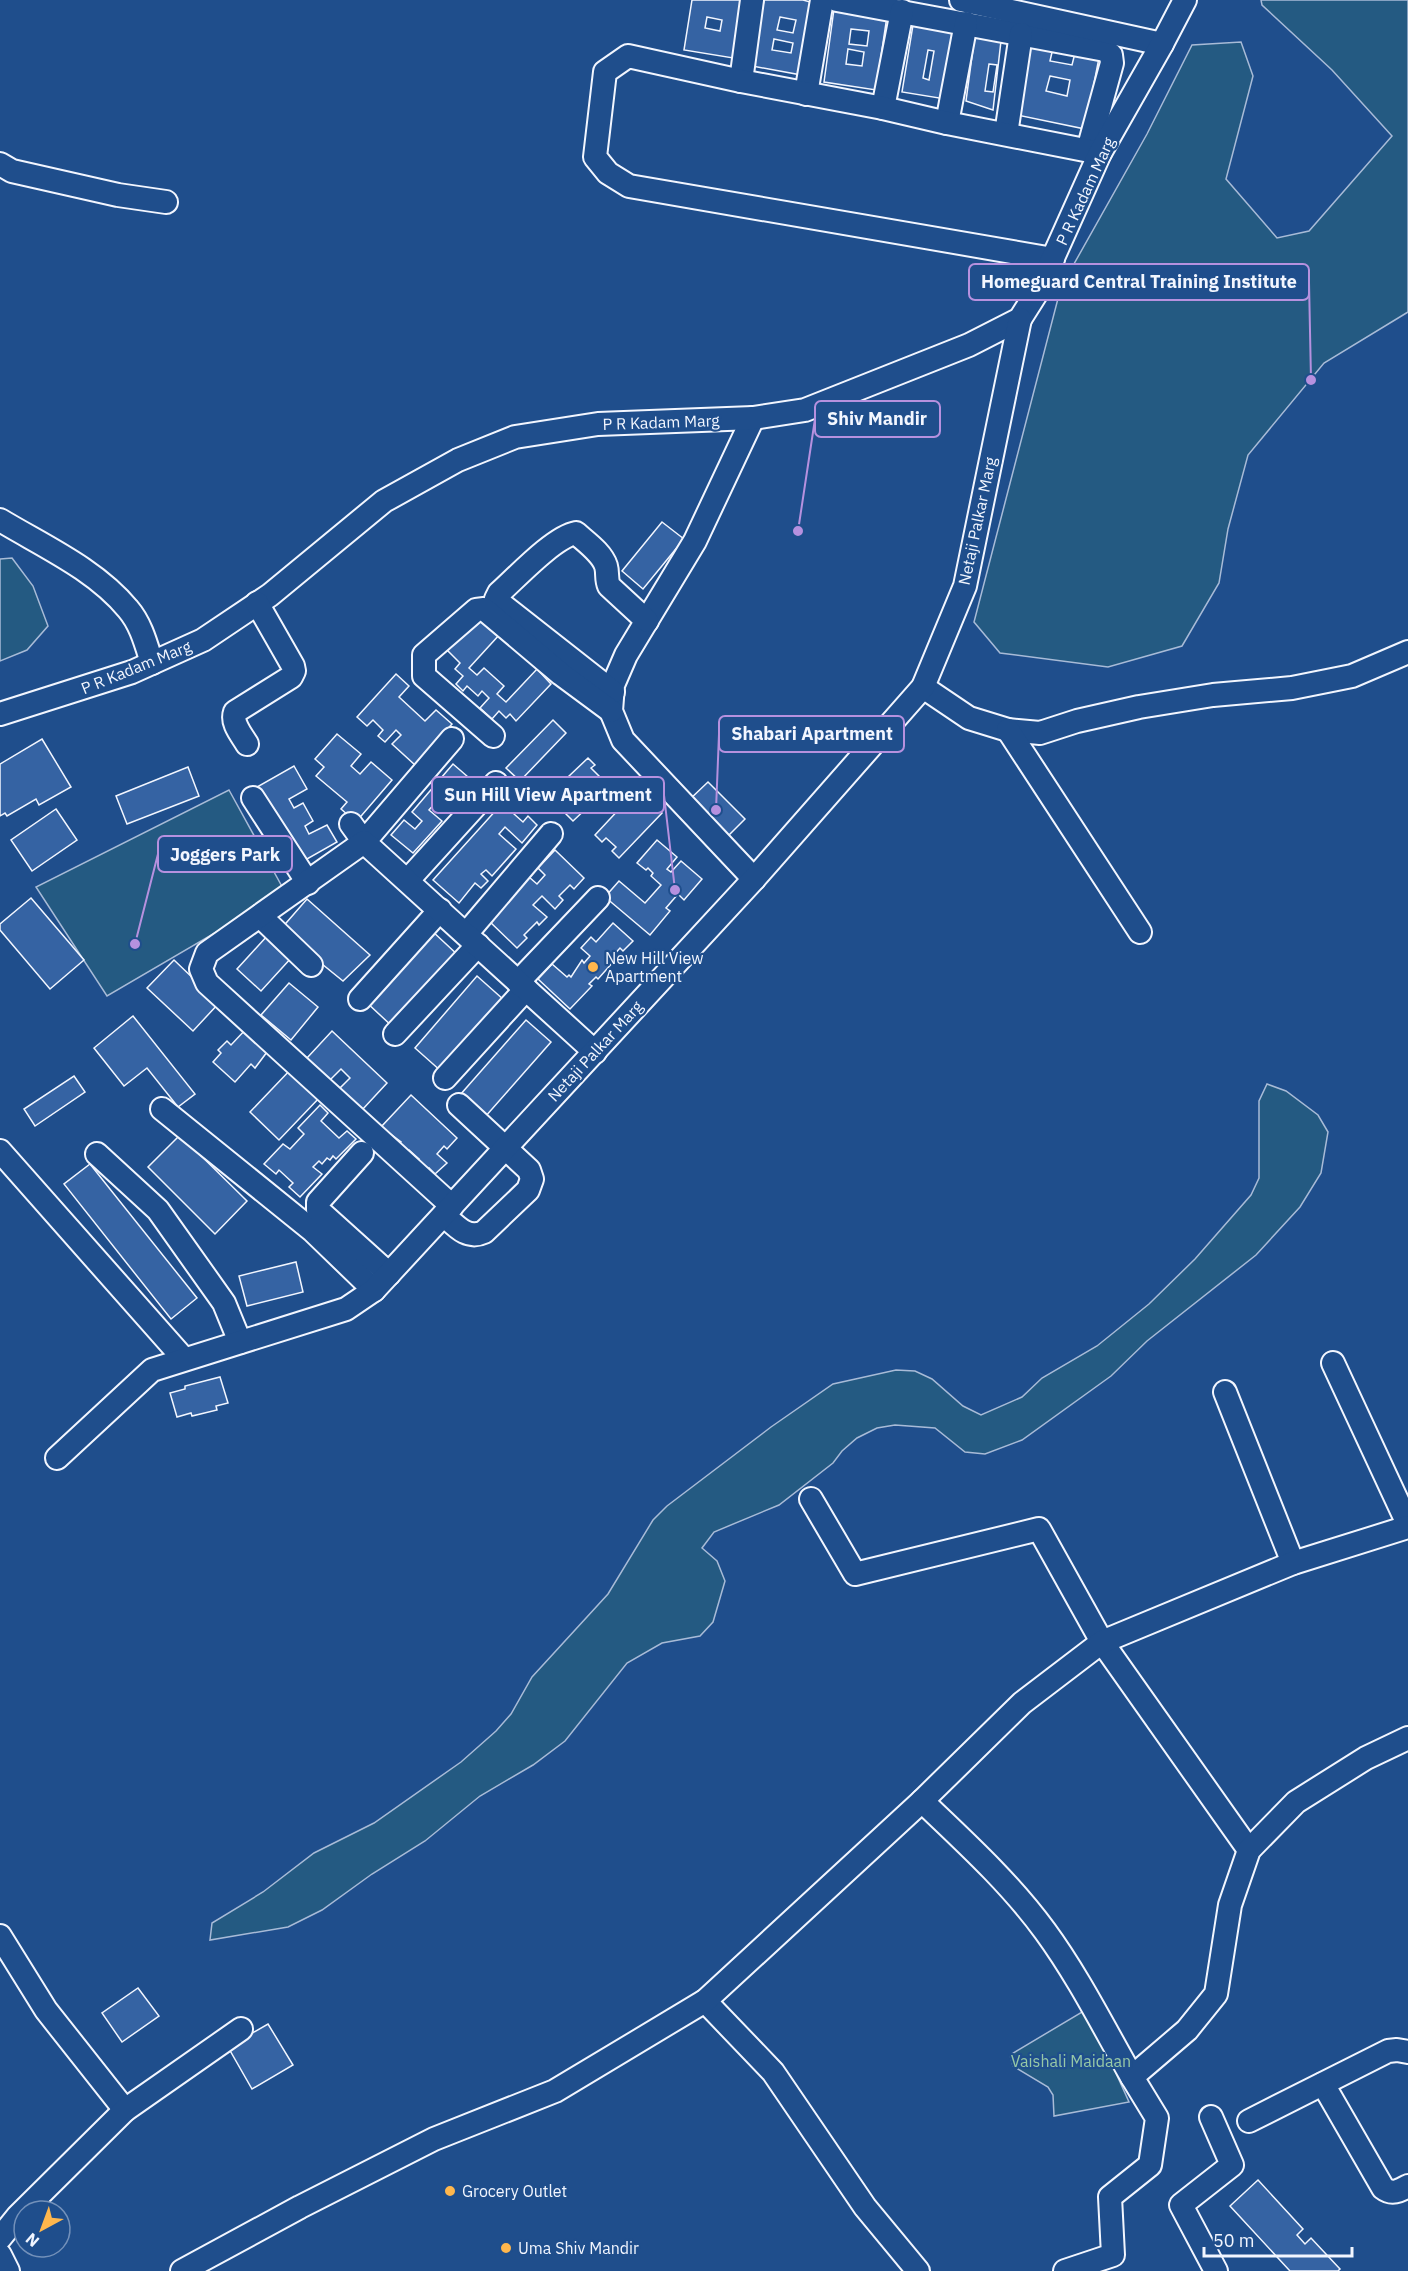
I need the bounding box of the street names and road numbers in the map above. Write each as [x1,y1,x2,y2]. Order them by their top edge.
street label: P R Kadam Marg [1051,133,1119,248]
street label: P R Kadam Marg [602,410,720,434]
street label: Netaji Palkar Marg [954,455,1000,587]
street label: P R Kadam Marg [78,636,194,698]
street label: Netaji Palkar Marg [543,996,647,1106]

